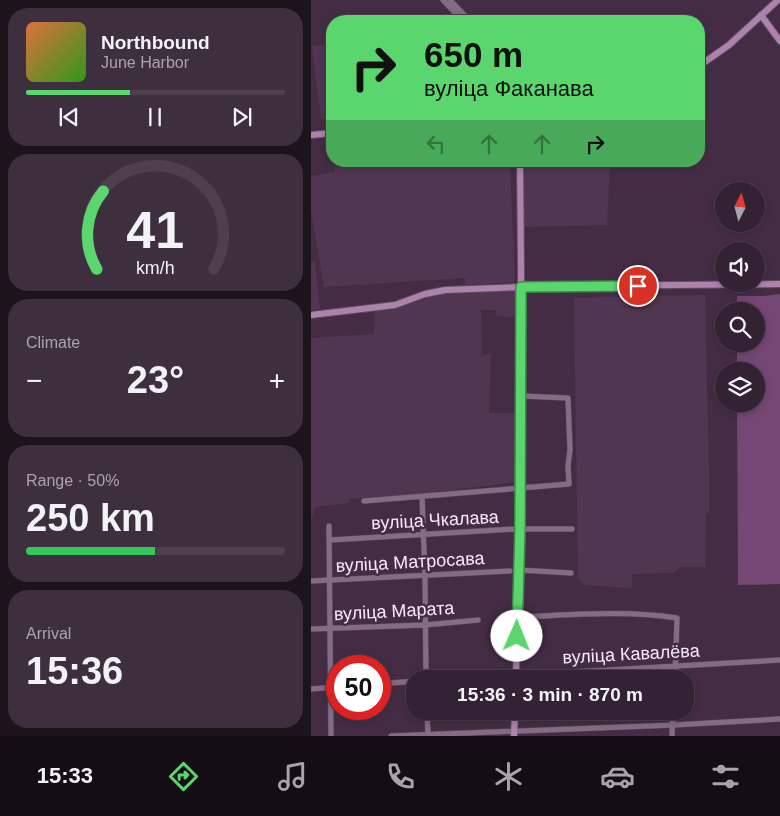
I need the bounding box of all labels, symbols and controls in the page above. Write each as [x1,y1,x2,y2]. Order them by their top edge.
text: Northbound [101,32,210,53]
icon: right [341,35,406,100]
text: 650 m [424,35,523,74]
text: June Harbor [101,54,189,71]
text: вуліца Факанава [424,76,594,101]
icon: previous [55,103,83,131]
icon: pause [141,103,169,131]
icon: next [228,103,256,131]
icon: left [422,130,450,158]
icon: ahead [475,130,503,158]
icon: ahead [528,130,556,158]
icon: right [581,130,609,158]
north arrow [715,182,765,232]
map controls [715,182,765,412]
text: 41 [127,201,184,259]
button: sound [715,242,765,292]
text: km/h [136,258,175,278]
pin [617,265,659,307]
icon: arrive [624,272,652,300]
button: search [715,302,765,352]
text: Climate [26,334,80,351]
text: 23° [127,359,184,401]
button: layers [715,362,765,412]
text: − [26,365,42,396]
text: + [269,365,285,396]
text: Range · 50% [26,472,119,489]
text: 250 km [26,497,155,539]
street label: вуліца Чкалава [371,507,500,533]
street label: вуліца Матросава [335,548,486,576]
street label: вуліца Марата [333,598,456,624]
position arrow [490,609,542,661]
text: Arrival [26,625,71,642]
street label: вуліца Кавалёва [562,640,701,668]
text: 15:36 [26,650,123,692]
speed limit sign: 50 [326,655,391,720]
text: 15:36 · 3 min · 870 m [457,684,643,705]
icon: directions [166,759,201,794]
icon: music [275,759,310,794]
icon: phone [383,759,418,794]
icon: climate [491,759,526,794]
icon: car [600,759,635,794]
icon: filters [708,759,743,794]
text: 15:33 [37,763,93,788]

